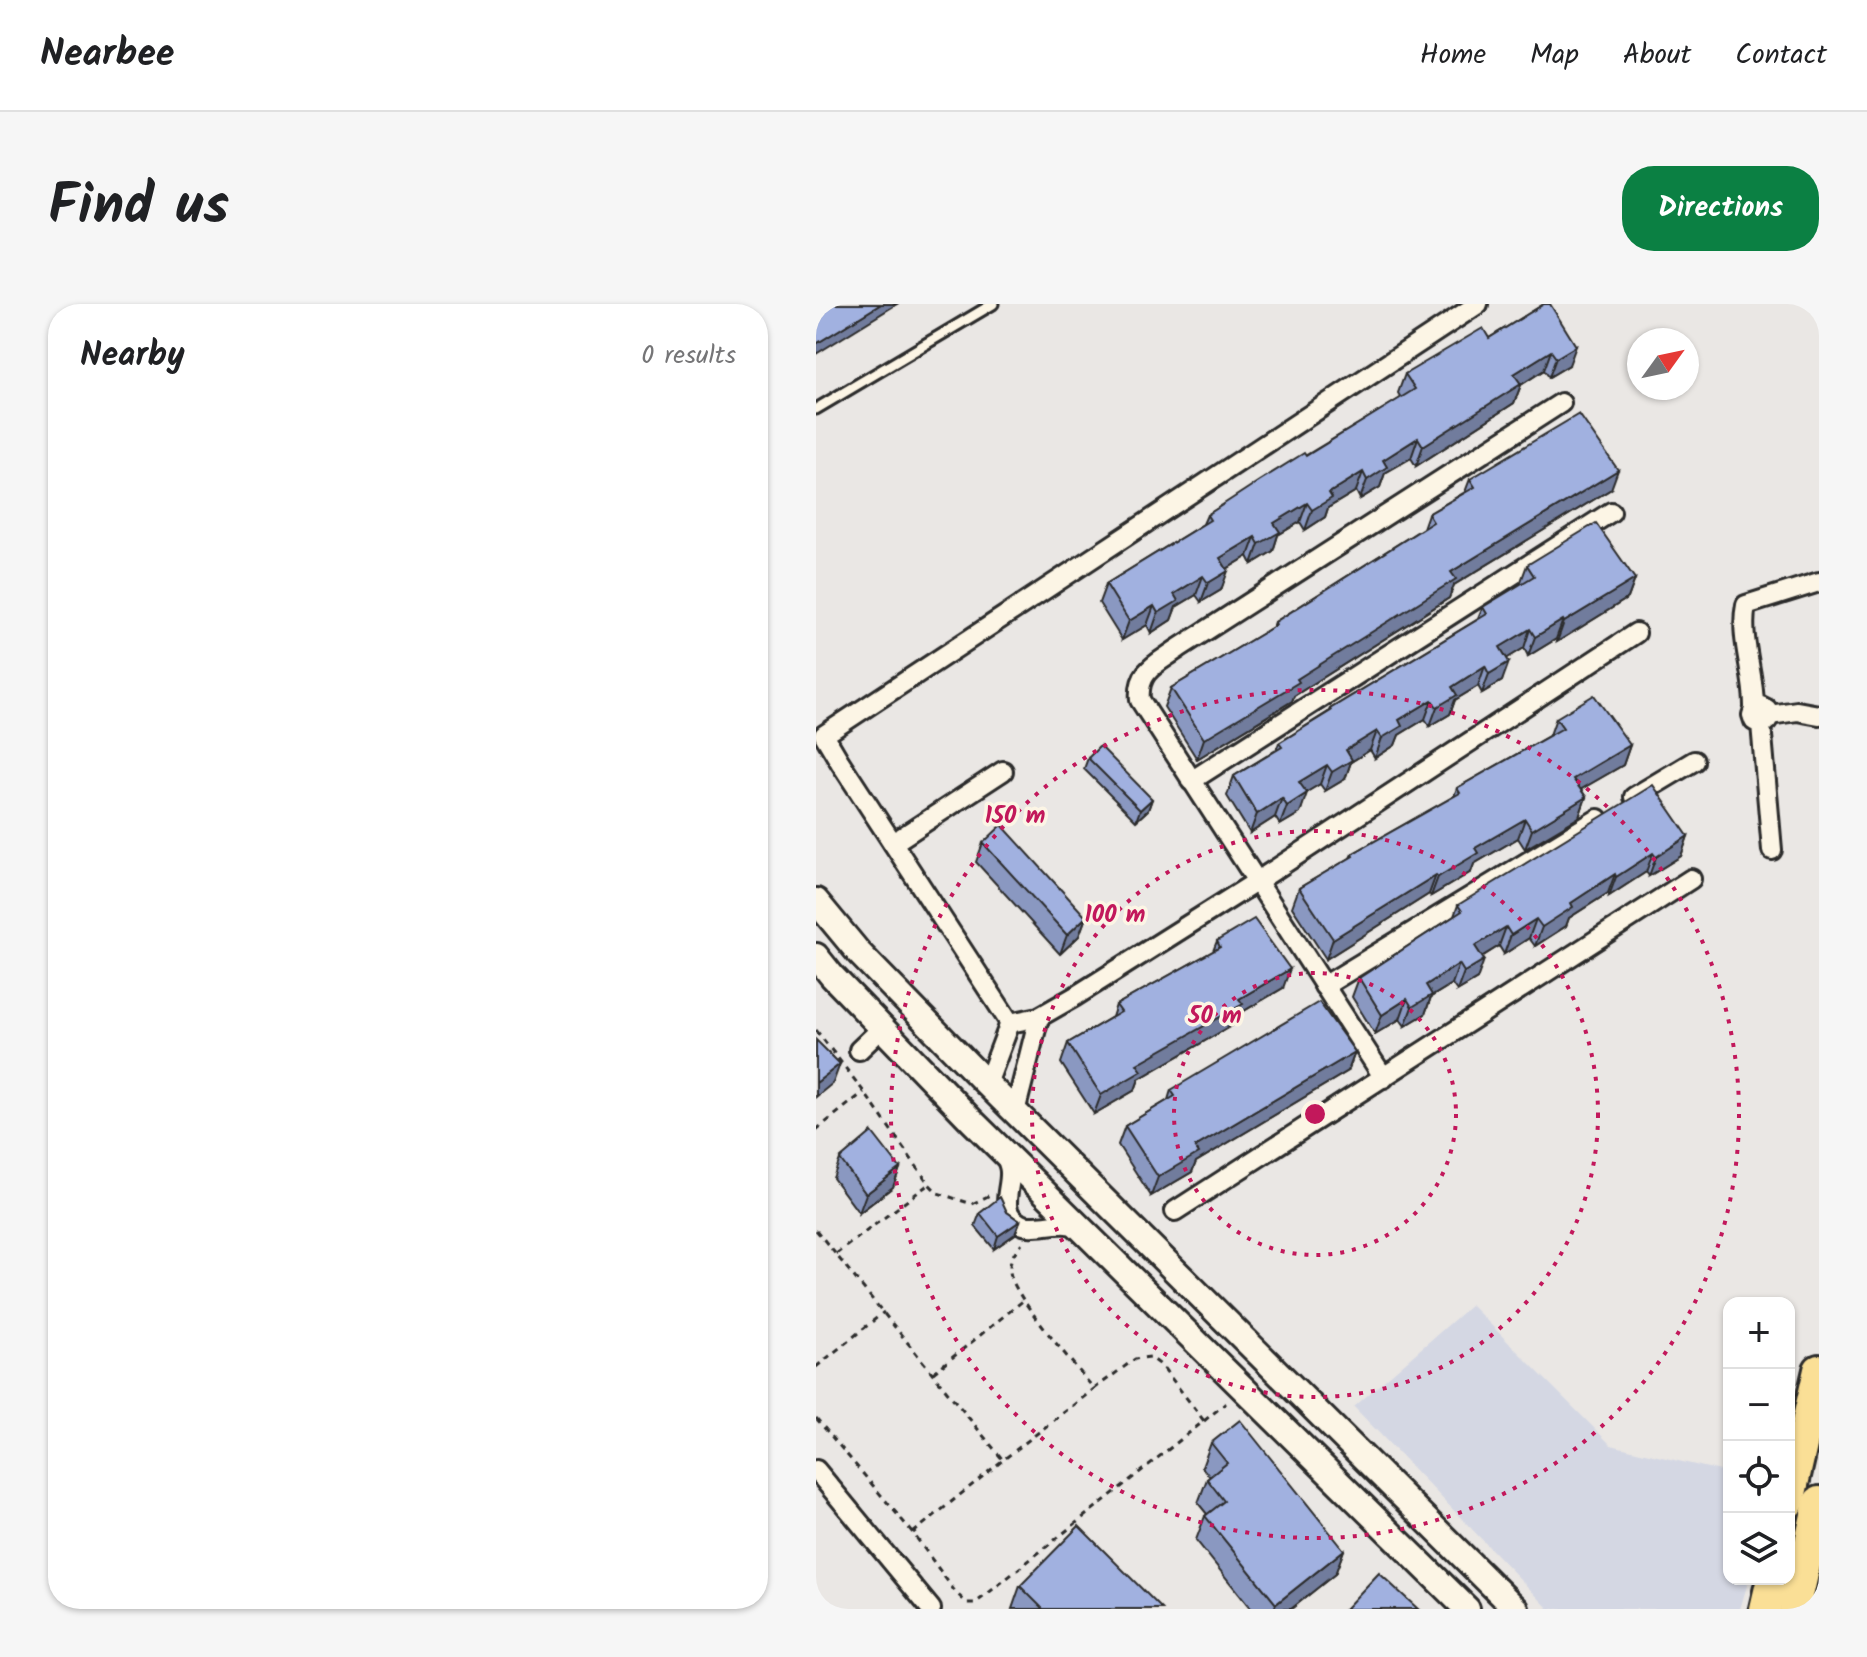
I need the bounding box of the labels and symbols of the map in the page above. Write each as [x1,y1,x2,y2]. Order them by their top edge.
north arrow [1627,328,1699,400]
text: 150 m [985,797,1045,836]
text: 100 m [1085,896,1145,935]
text: 50 m [1187,997,1242,1036]
centre of rings [1301,1100,1329,1128]

